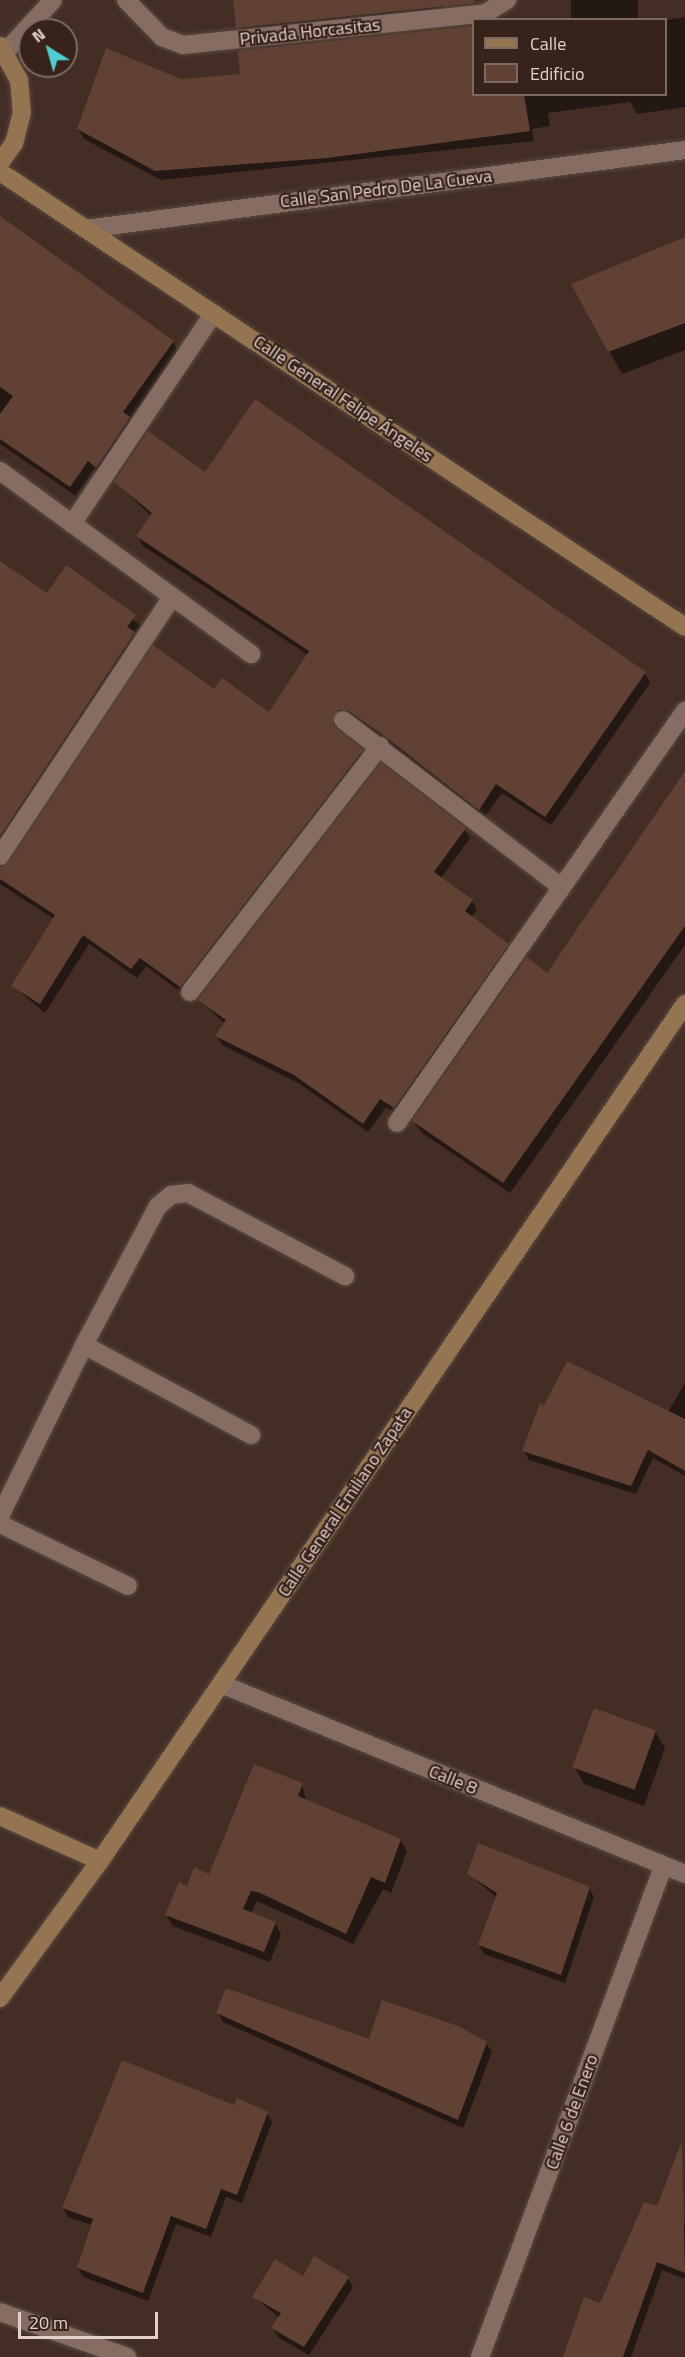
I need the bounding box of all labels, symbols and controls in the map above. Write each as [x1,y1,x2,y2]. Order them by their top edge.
street label: Privada Horcasitas [239,14,381,50]
north arrow [18,18,78,78]
legend [472,18,667,96]
text: N [27,22,50,48]
text: Calle [530,30,566,57]
text: Edificio [530,60,584,87]
street label: Calle San Pedro De La Cueva [279,165,493,213]
street label: Calle General Felipe Ángeles [249,331,437,467]
street label: Calle General Emiliano Zapata [273,1403,417,1601]
street label: Calle 8 [426,1761,480,1799]
street label: Calle 6 de Enero [541,2051,603,2173]
scale bar [21,2300,160,2338]
text: 20 m [29,2309,68,2336]

